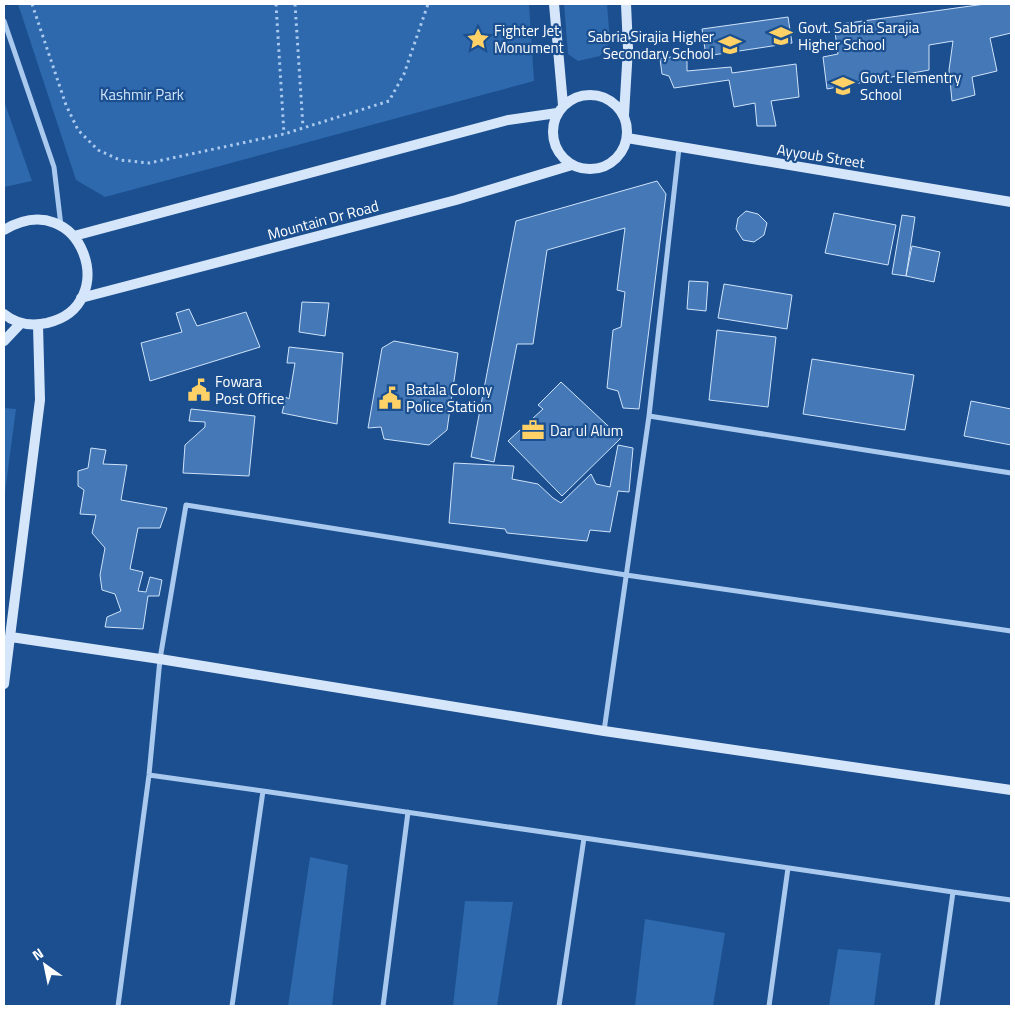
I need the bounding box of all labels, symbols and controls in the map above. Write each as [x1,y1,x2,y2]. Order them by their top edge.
place label: Govt. Sabria Sarajia Higher School [798,16,920,56]
place label: Fighter Jet Monument [494,19,565,59]
school or university icon: Govt. Sabria Sarajia Higher School [768,23,794,49]
place label: Sabria Sirajia Higher Secondary School [588,25,714,65]
place icon: Fighter Jet Monument [465,26,491,52]
school or university icon: Sabria Sirajia Higher Secondary School [717,32,743,58]
place label: Govt. Elementry School [860,66,961,106]
school or university icon: Govt. Elementry School [830,73,856,99]
park label: Kashmir Park [100,83,184,106]
street label: Ayyoub Street [775,138,867,174]
street label: Mountain Dr Road [265,194,381,246]
place label: Fowara Post Office [215,370,284,410]
public building icon: Fowara Post Office [186,377,212,403]
place label: Batala Colony Police Station [406,378,492,418]
public building icon: Batala Colony Police Station [377,385,403,411]
office icon: Dar ul Alum [520,417,546,443]
place label: Dar ul Alum [550,419,623,442]
north arrow [20,940,70,990]
text: N [28,942,47,965]

